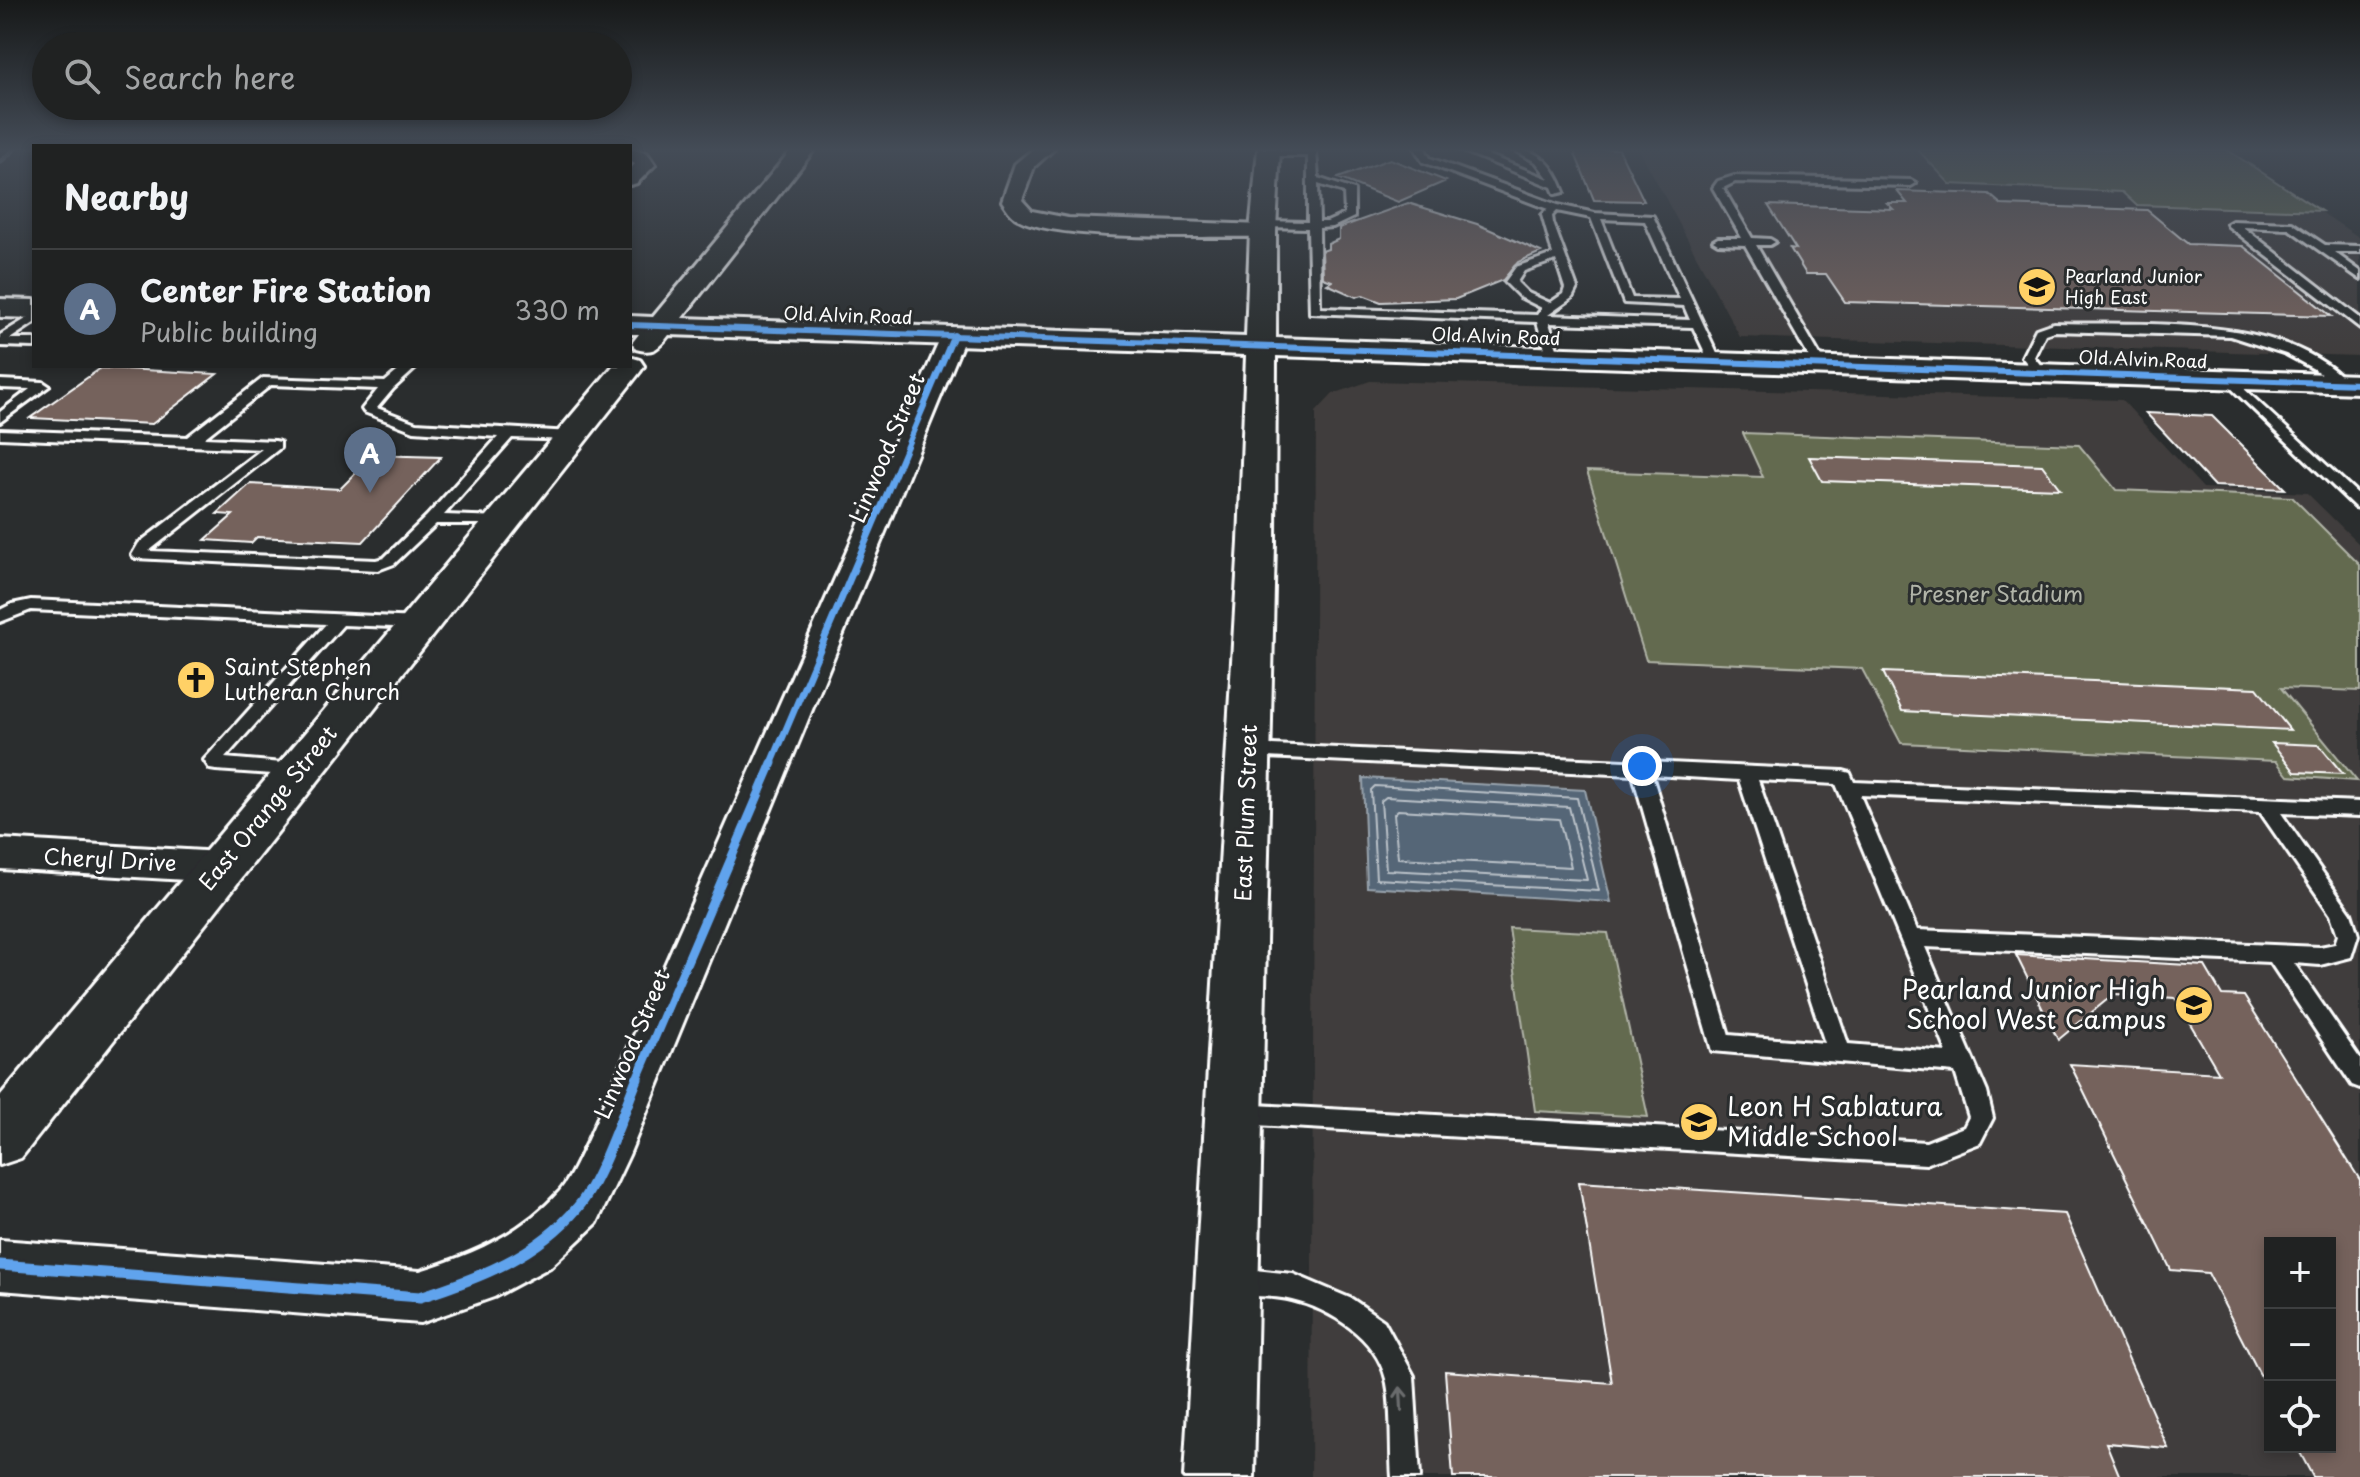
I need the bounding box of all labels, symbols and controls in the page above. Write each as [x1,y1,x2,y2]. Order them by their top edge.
search box [32,32,632,120]
icon: search [60,54,104,98]
text: Search here [124,54,296,99]
text: Nearby [64,170,189,222]
place label: Pearland Junior High East [2065,262,2203,310]
school or university icon: Pearland Junior High East [2016,266,2058,308]
text: Center Fire Station [140,267,432,312]
text: A [80,290,100,329]
text: 330 m [515,290,600,329]
street label: Old Alvin Road [783,299,913,330]
text: Public building [140,312,318,351]
street label: Old Alvin Road [1431,320,1561,351]
street label: Old Alvin Road [2078,343,2208,374]
street label: Linwood Street [839,367,932,527]
pin: A [344,427,396,493]
park label: Presner Stadium [1909,576,2083,609]
place label: Saint Stephen Lutheran Church [224,649,400,707]
church icon: Saint Stephen Lutheran Church [175,659,217,701]
street label: East Orange Street [190,717,344,897]
street label: East Plum Street [1225,724,1264,902]
your location [1622,746,1662,786]
street label: Cheryl Drive [43,839,178,878]
street label: Linwood Street [584,963,677,1123]
place label: Pearland Junior High School West Campus [1902,969,2166,1038]
school or university icon: Pearland Junior High School West Campus [2173,984,2215,1026]
place label: Leon H Sablatura Middle School [1727,1086,1942,1155]
school or university icon: Leon H Sablatura Middle School [1678,1101,1720,1143]
map controls [2264,1237,2336,1453]
button: + [2264,1237,2336,1309]
button: − [2264,1309,2336,1381]
button: locate [2264,1381,2336,1453]
one-way arrow [1394,1386,1409,1413]

